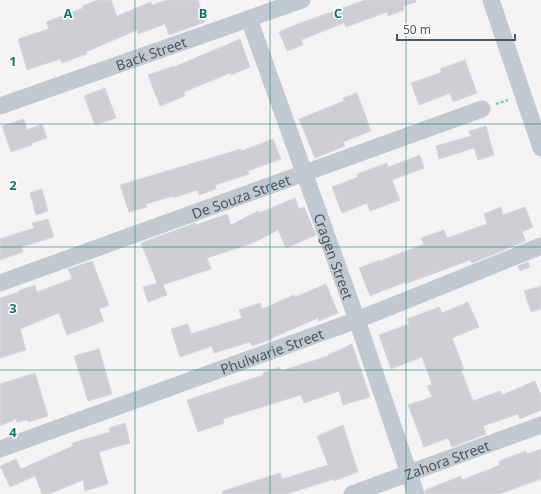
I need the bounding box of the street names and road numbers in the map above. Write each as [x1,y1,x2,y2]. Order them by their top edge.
street label: Back Street [113,32,189,74]
street label: De Souza Street [189,170,293,223]
street label: Cragen Street [310,211,358,302]
street label: Phulwarie Street [218,323,326,378]
street label: Zahora Street [402,435,492,484]

